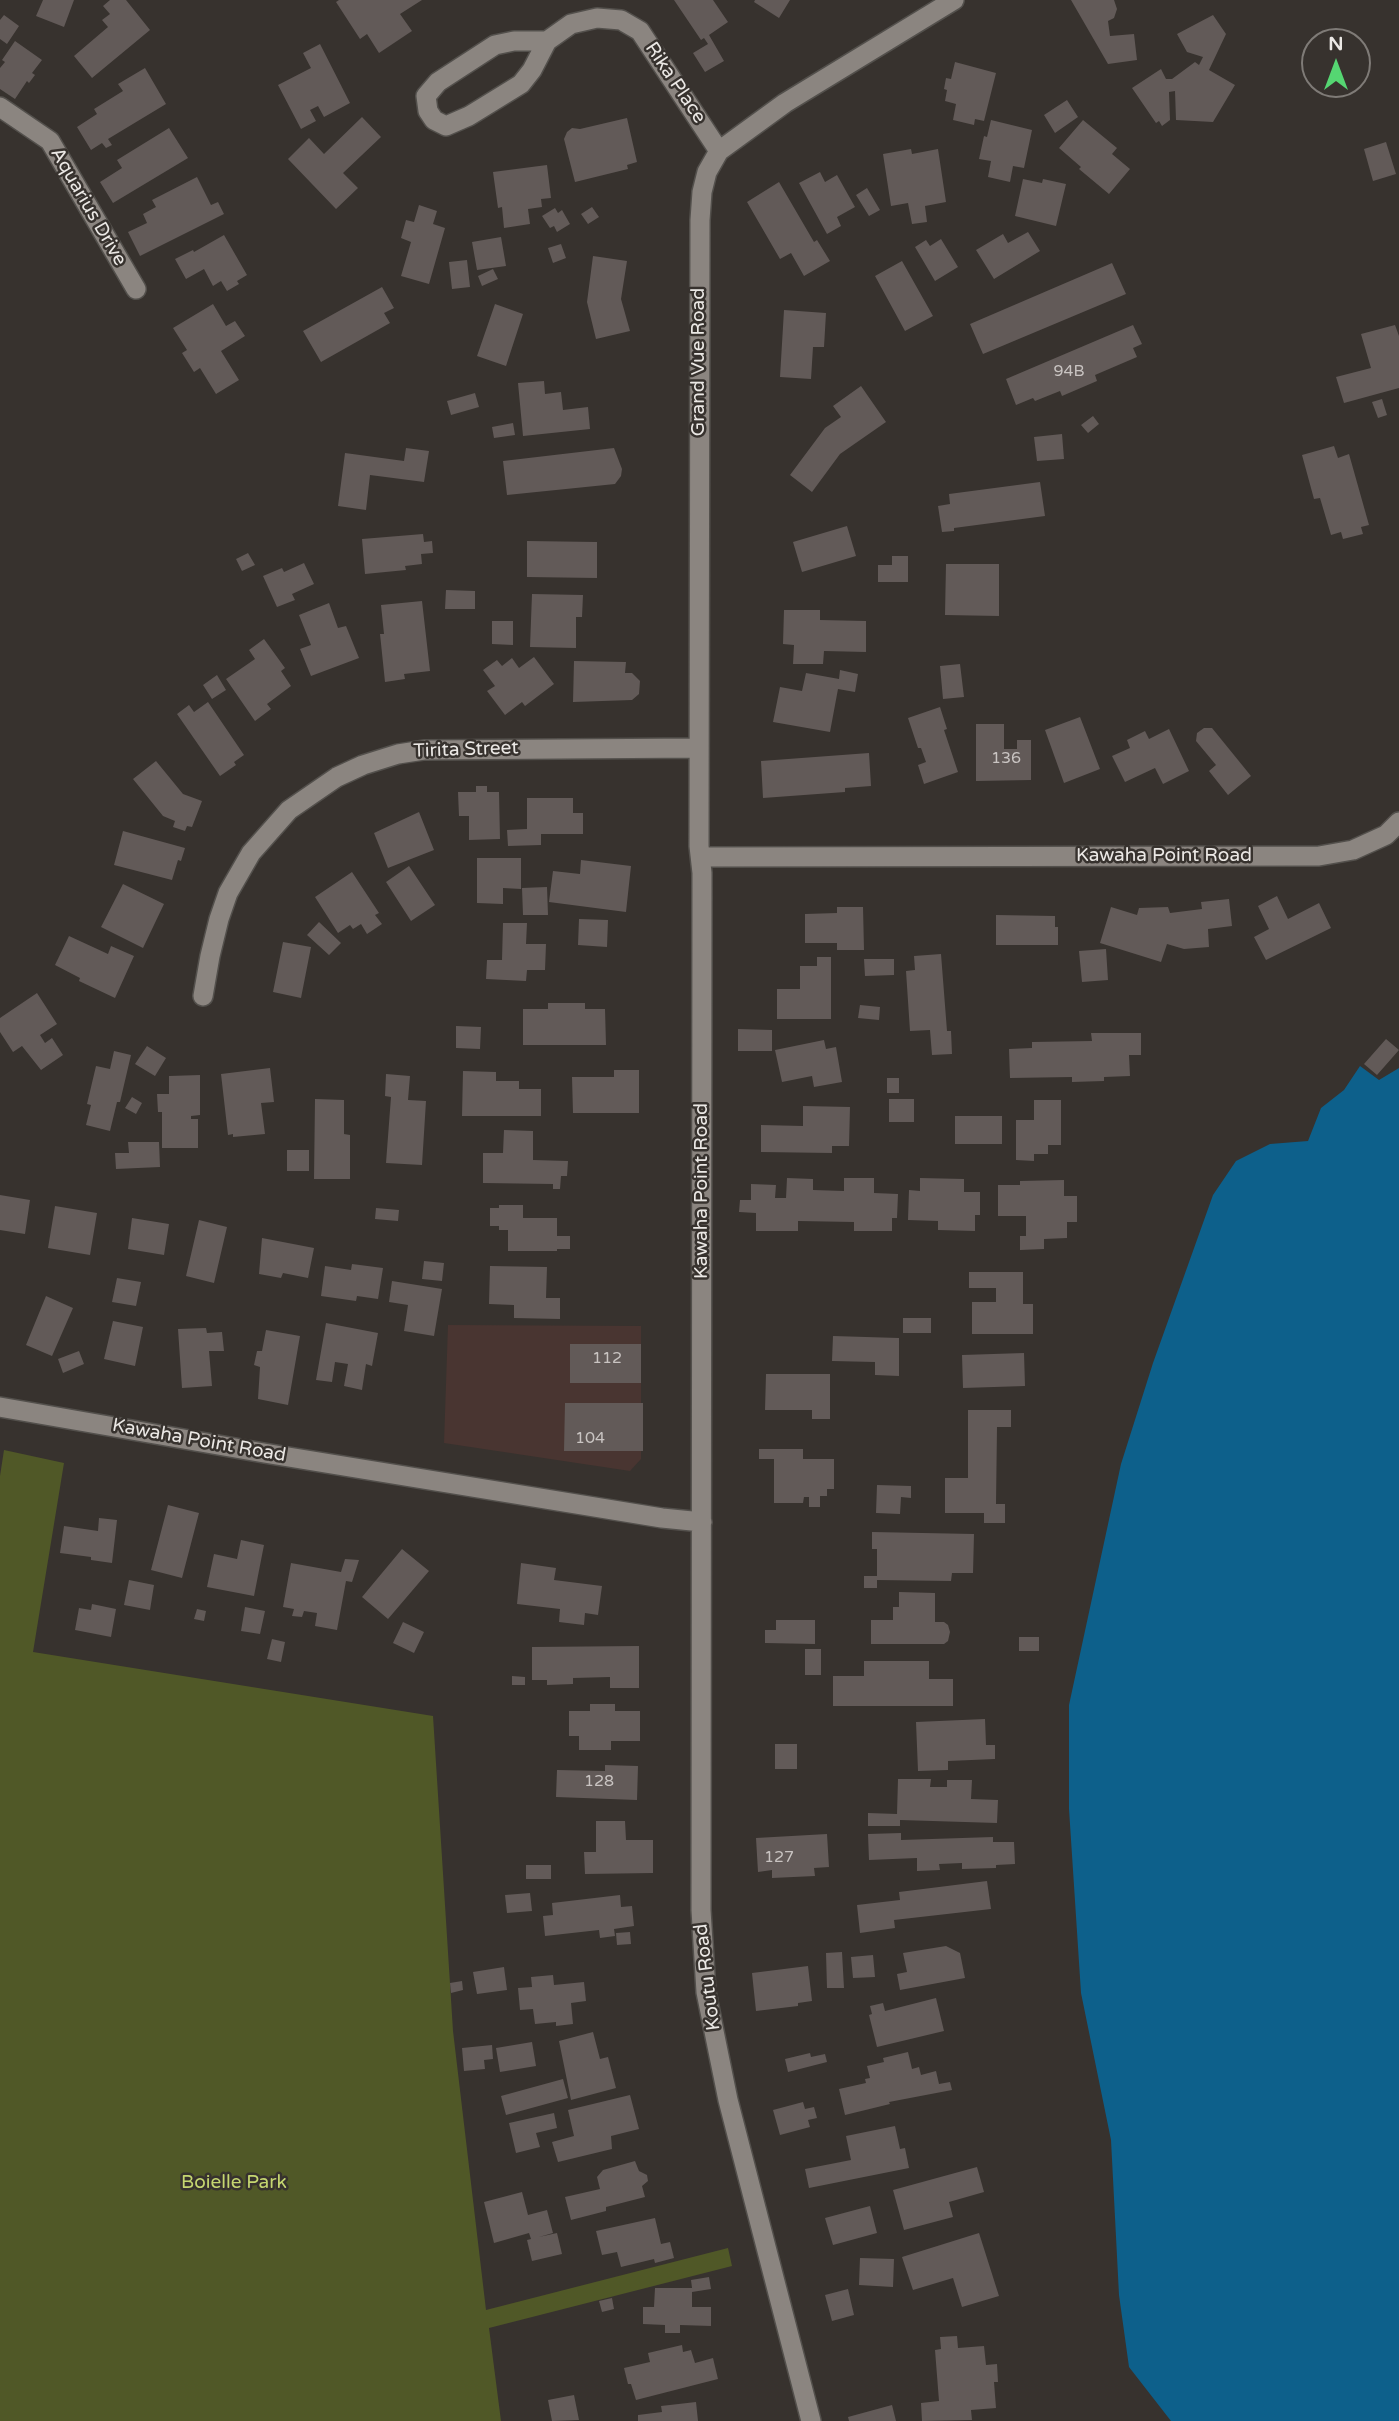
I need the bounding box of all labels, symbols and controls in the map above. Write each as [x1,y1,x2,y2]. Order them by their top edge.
north arrow [1301,28,1371,98]
text: N [1328,33,1344,55]
street label: Rika Place [640,38,710,128]
street label: Aquarius Drive [45,144,131,270]
street label: Grand Vue Road [688,288,710,436]
house number: 94B [1053,362,1085,382]
street label: Tirita Street [413,737,519,763]
house number: 136 [991,749,1021,769]
street label: Kawaha Point Road [1076,845,1252,867]
street label: Kawaha Point Road [691,1103,713,1279]
house number: 112 [592,1349,622,1369]
street label: Kawaha Point Road [110,1414,288,1468]
house number: 104 [575,1429,605,1449]
house number: 128 [584,1772,614,1792]
house number: 127 [764,1848,794,1868]
street label: Koutu Road [690,1922,726,2032]
park label: Boielle Park [181,2172,287,2194]

